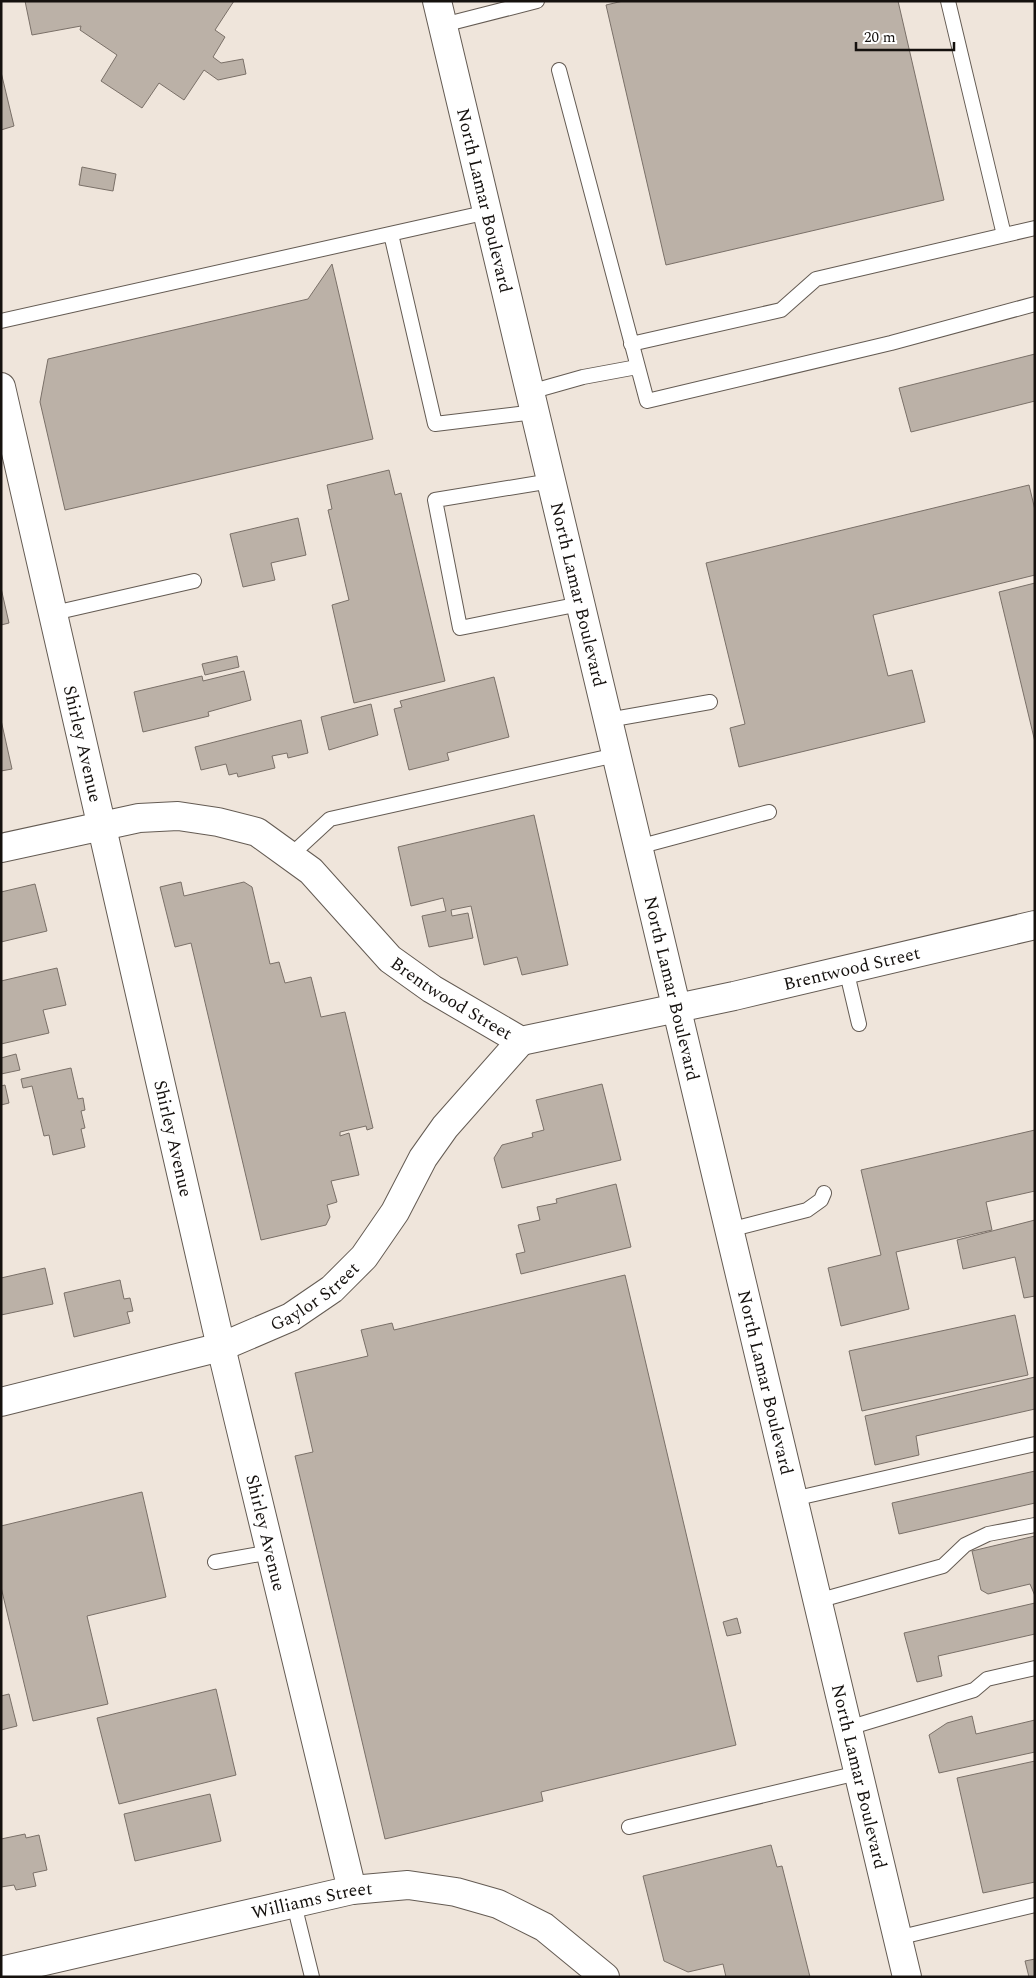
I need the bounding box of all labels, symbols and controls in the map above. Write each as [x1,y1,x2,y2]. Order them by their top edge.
scale bar [856,20,954,52]
text: 20 m [864,26,896,49]
street label: North Lamar Boulevard [449,105,519,296]
street label: North Lamar Boulevard [543,499,613,690]
street label: Shirley Avenue [56,683,109,805]
street label: North Lamar Boulevard [637,893,707,1084]
street label: Brentwood Street [780,939,923,997]
street label: Brentwood Street [385,950,518,1047]
street label: Shirley Avenue [147,1077,200,1200]
street label: Gaylor Street [266,1255,366,1338]
street label: North Lamar Boulevard [731,1287,801,1478]
street label: Shirley Avenue [239,1472,293,1594]
street label: North Lamar Boulevard [824,1681,894,1872]
street label: Williams Street [249,1875,374,1926]

